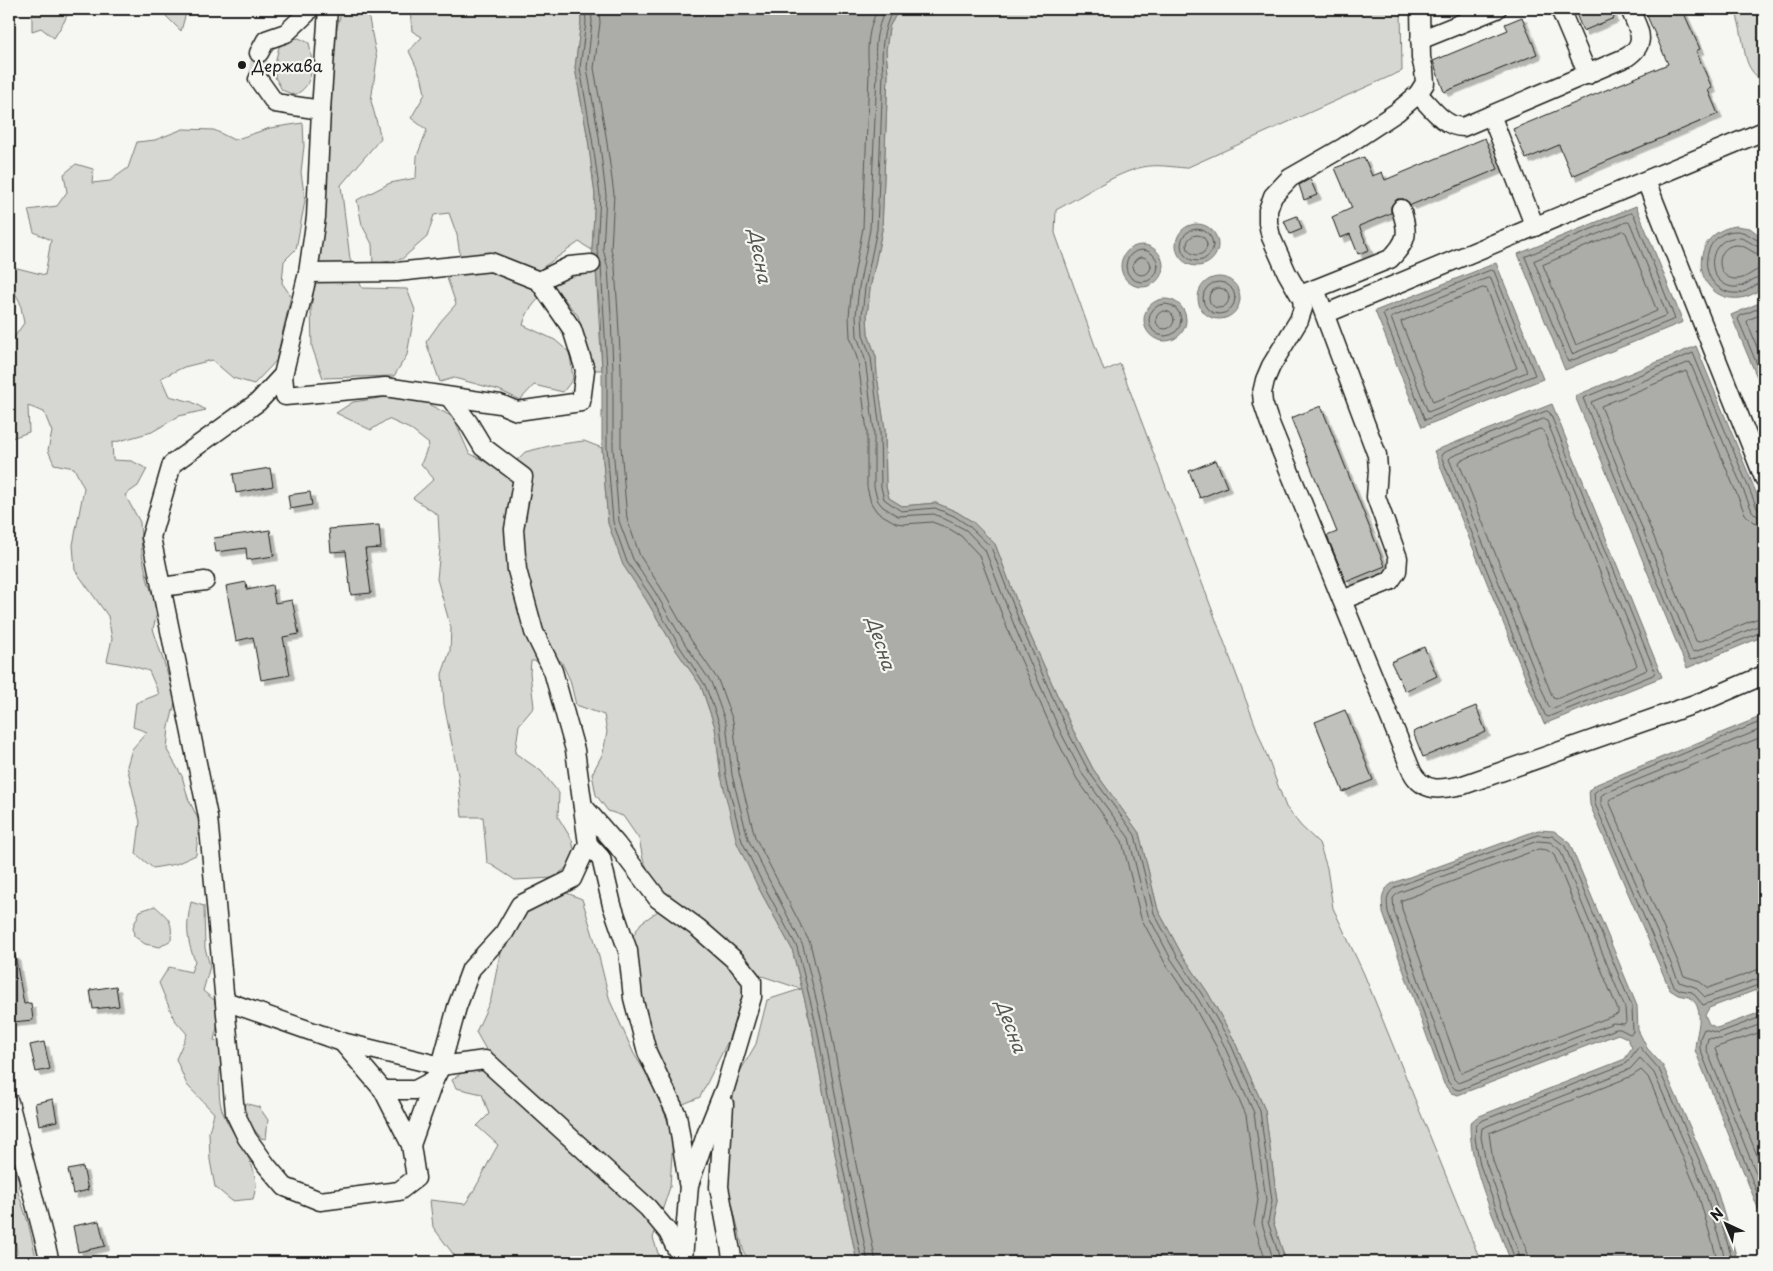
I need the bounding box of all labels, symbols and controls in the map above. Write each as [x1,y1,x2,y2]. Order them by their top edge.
place label: Держава [251,53,323,77]
marker: Держава [236,59,248,71]
water label: Десна [743,225,779,286]
water label: Десна [860,611,903,674]
water label: Десна [989,994,1034,1057]
north arrow [1700,1198,1750,1248]
text: N [1705,1203,1728,1226]

